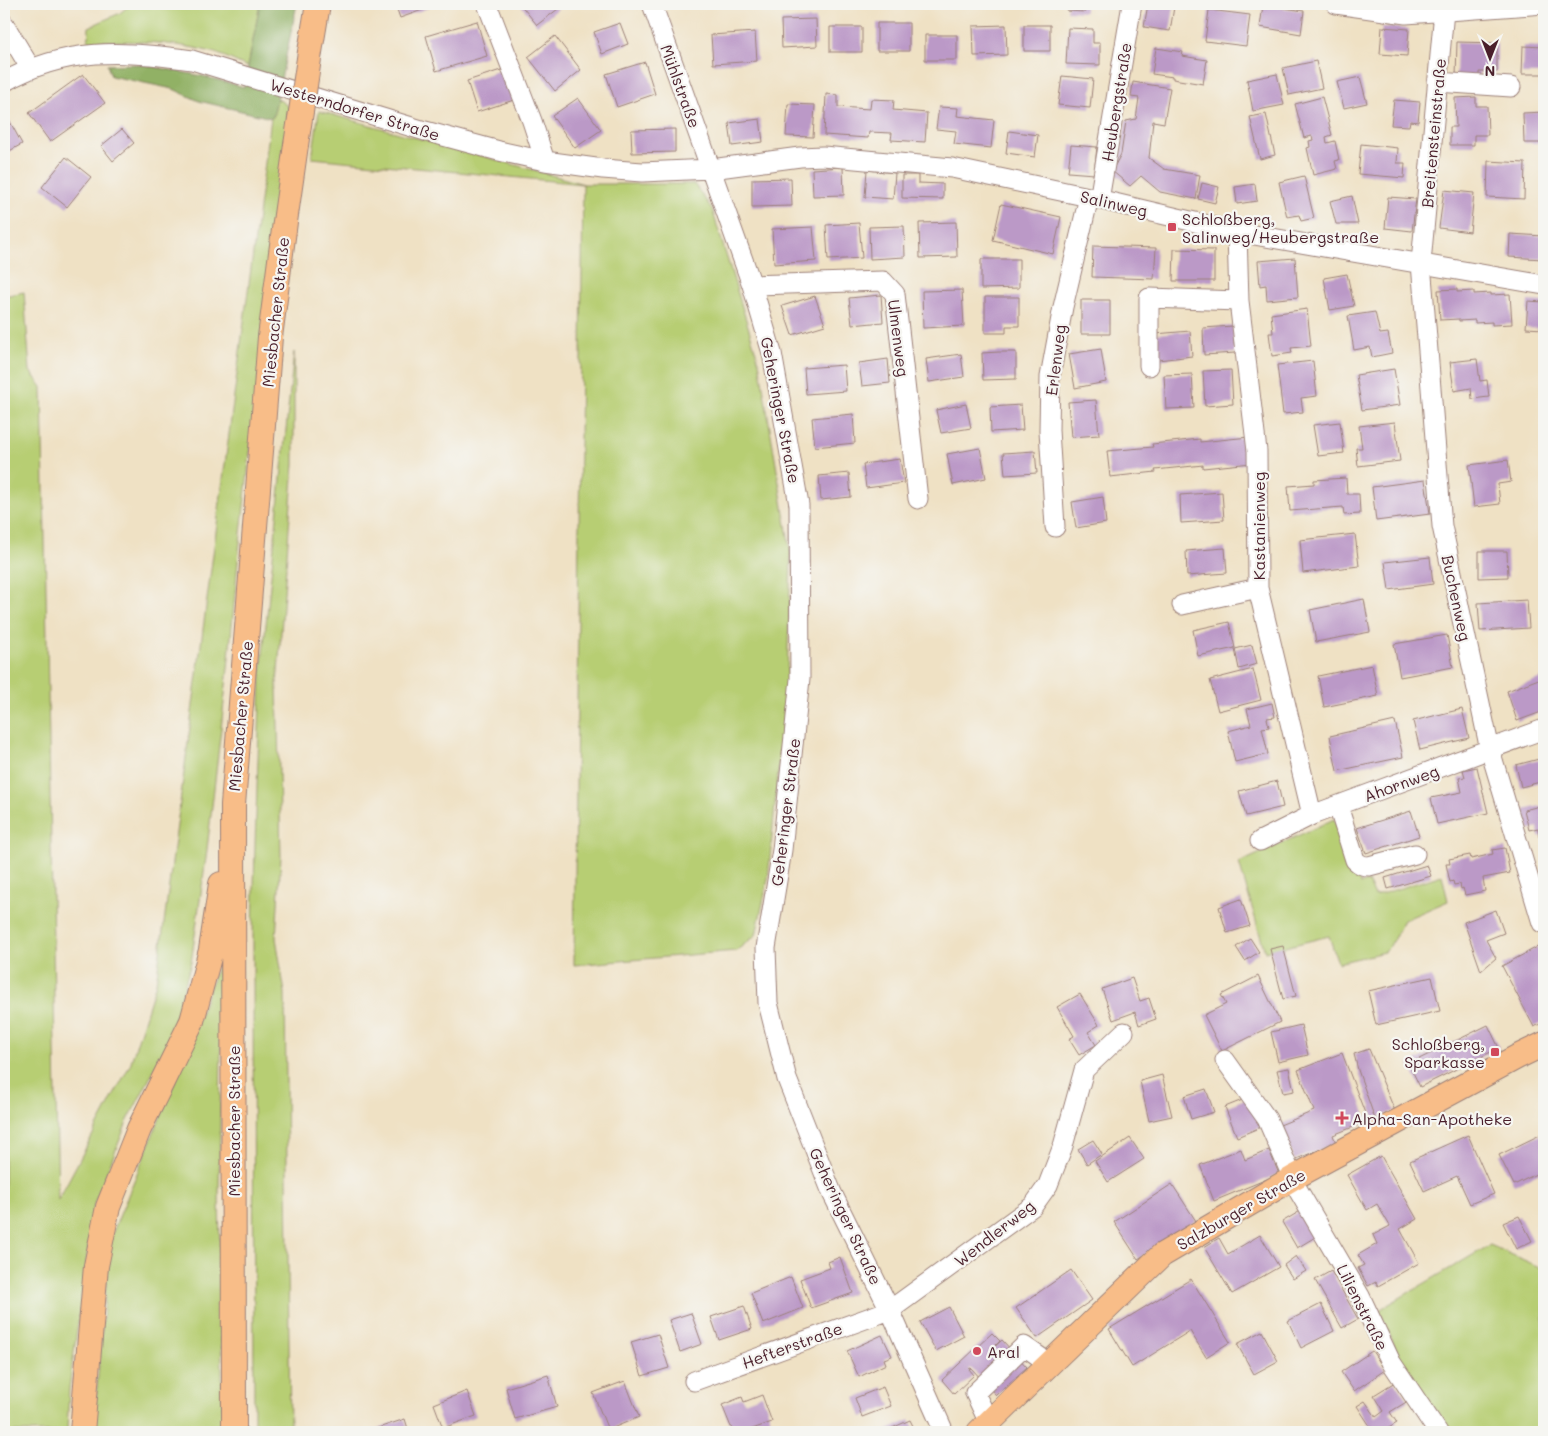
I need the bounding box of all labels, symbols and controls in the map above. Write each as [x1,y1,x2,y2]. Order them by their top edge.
north arrow [1466,32,1516,82]
street label: Mühlstraße [656,41,706,131]
street label: Heubergstraße [1096,41,1136,163]
street label: Breitensteinstraße [1416,57,1450,209]
text: N [1485,62,1495,81]
street label: Westerndorfer Straße [267,73,443,145]
street label: Salinweg [1078,185,1150,221]
place label: Schloßberg, Salinweg/Heubergstraße [1182,208,1379,247]
marker: Schloßberg, Salinweg/Heubergstraße [1166,221,1178,233]
street label: Miesbacher Straße [257,236,293,388]
street label: Ulmenweg [884,298,914,378]
street label: Erlenweg [1040,323,1070,397]
street label: Geheringer Straße [756,335,806,485]
street label: Kastanienweg [1248,472,1269,580]
street label: Buchenweg [1438,553,1476,643]
street label: Miesbacher Straße [223,640,257,792]
street label: Geheringer Straße [766,737,804,887]
street label: Ahornweg [1361,760,1441,806]
place label: Schloßberg, Sparkasse [1392,1033,1485,1072]
street label: Miesbacher Straße [223,1045,244,1197]
marker: Schloßberg, Sparkasse [1489,1046,1501,1058]
place label: Alpha-San-Apotheke [1352,1108,1512,1129]
marker: Alpha-San-Apotheke [1336,1112,1348,1124]
street label: Geheringer Straße [805,1144,887,1288]
street label: Salzburger Straße [1173,1164,1309,1254]
street label: Wendlerweg [950,1195,1038,1271]
street label: Lilienstraße [1332,1260,1394,1354]
street label: Hefterstraße [739,1317,845,1373]
place label: Aral [987,1341,1020,1362]
marker: Aral [971,1345,983,1357]

